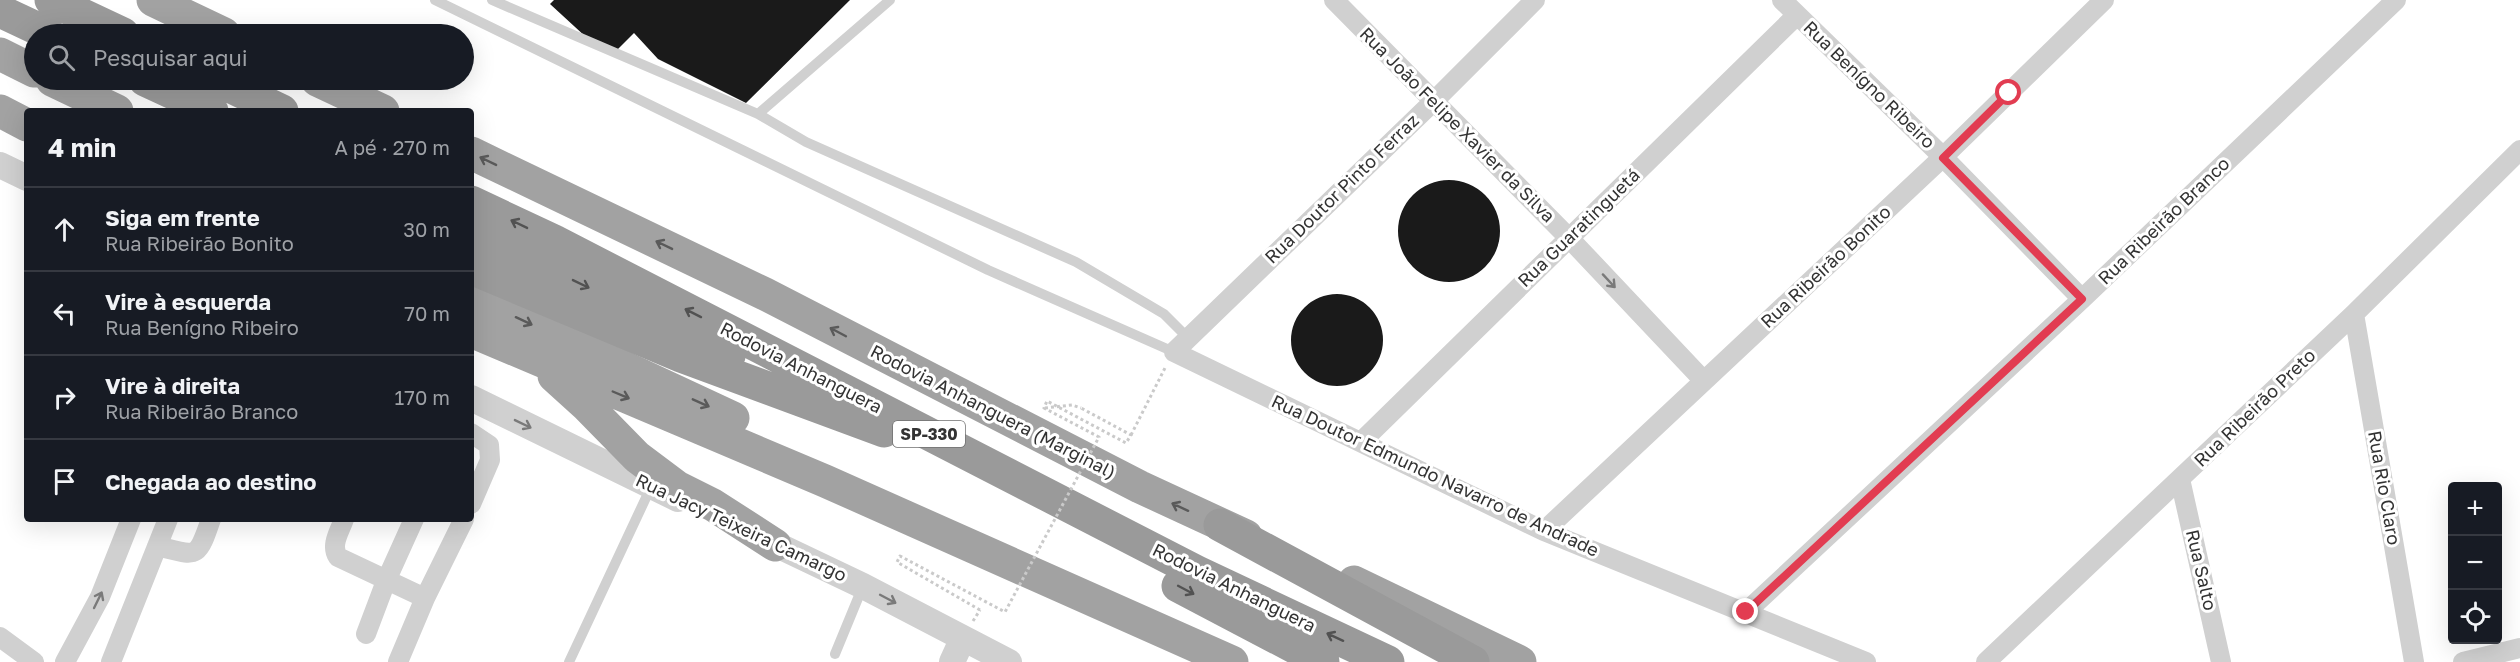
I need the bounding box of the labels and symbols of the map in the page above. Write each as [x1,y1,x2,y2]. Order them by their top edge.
street label: Rua Benígno Ribeiro [1799,16,1940,153]
street label: Rua João Felipe Xavier da Silva [1356,22,1560,226]
route start [1995,79,2021,105]
street label: Rua Doutor Pinto Ferraz [1260,109,1423,268]
street label: Rua Ribeirão Branco [2093,152,2233,289]
one-way arrow [479,155,497,166]
street label: Rua Guaratinguetá [1513,163,1644,291]
street label: Rua Ribeirão Bonito [1756,200,1895,332]
one-way arrow [510,218,528,230]
one-way arrow [655,239,673,251]
one-way arrow [1602,273,1616,288]
one-way arrow [571,279,589,291]
one-way arrow [684,306,702,318]
one-way arrow [514,315,532,327]
street label: Rodovia Anhanguera [717,317,886,417]
one-way arrow [830,326,848,338]
street label: Rodovia Anhanguera (Marginal) [867,339,1120,483]
street label: Rua Ribeirão Preto [2189,344,2320,471]
street label: Rua Doutor Edmundo Navarro de Andrade [1268,389,1603,561]
one-way arrow [612,390,630,401]
one-way arrow [691,398,709,410]
one-way arrow [514,419,532,430]
road number: SP-330 [893,421,965,447]
street label: Rua Rio Claro [2364,429,2406,547]
street label: Rua Jacy Teixeira Camargo [633,469,850,586]
one-way arrow [1172,500,1190,512]
street label: Rua Salto [2182,527,2222,612]
street label: Rodovia Anhanguera [1149,538,1320,636]
one-way arrow [1177,584,1194,596]
one-way arrow [92,592,104,610]
one-way arrow [879,594,897,605]
route end [1732,598,1758,624]
one-way arrow [1327,630,1345,642]

